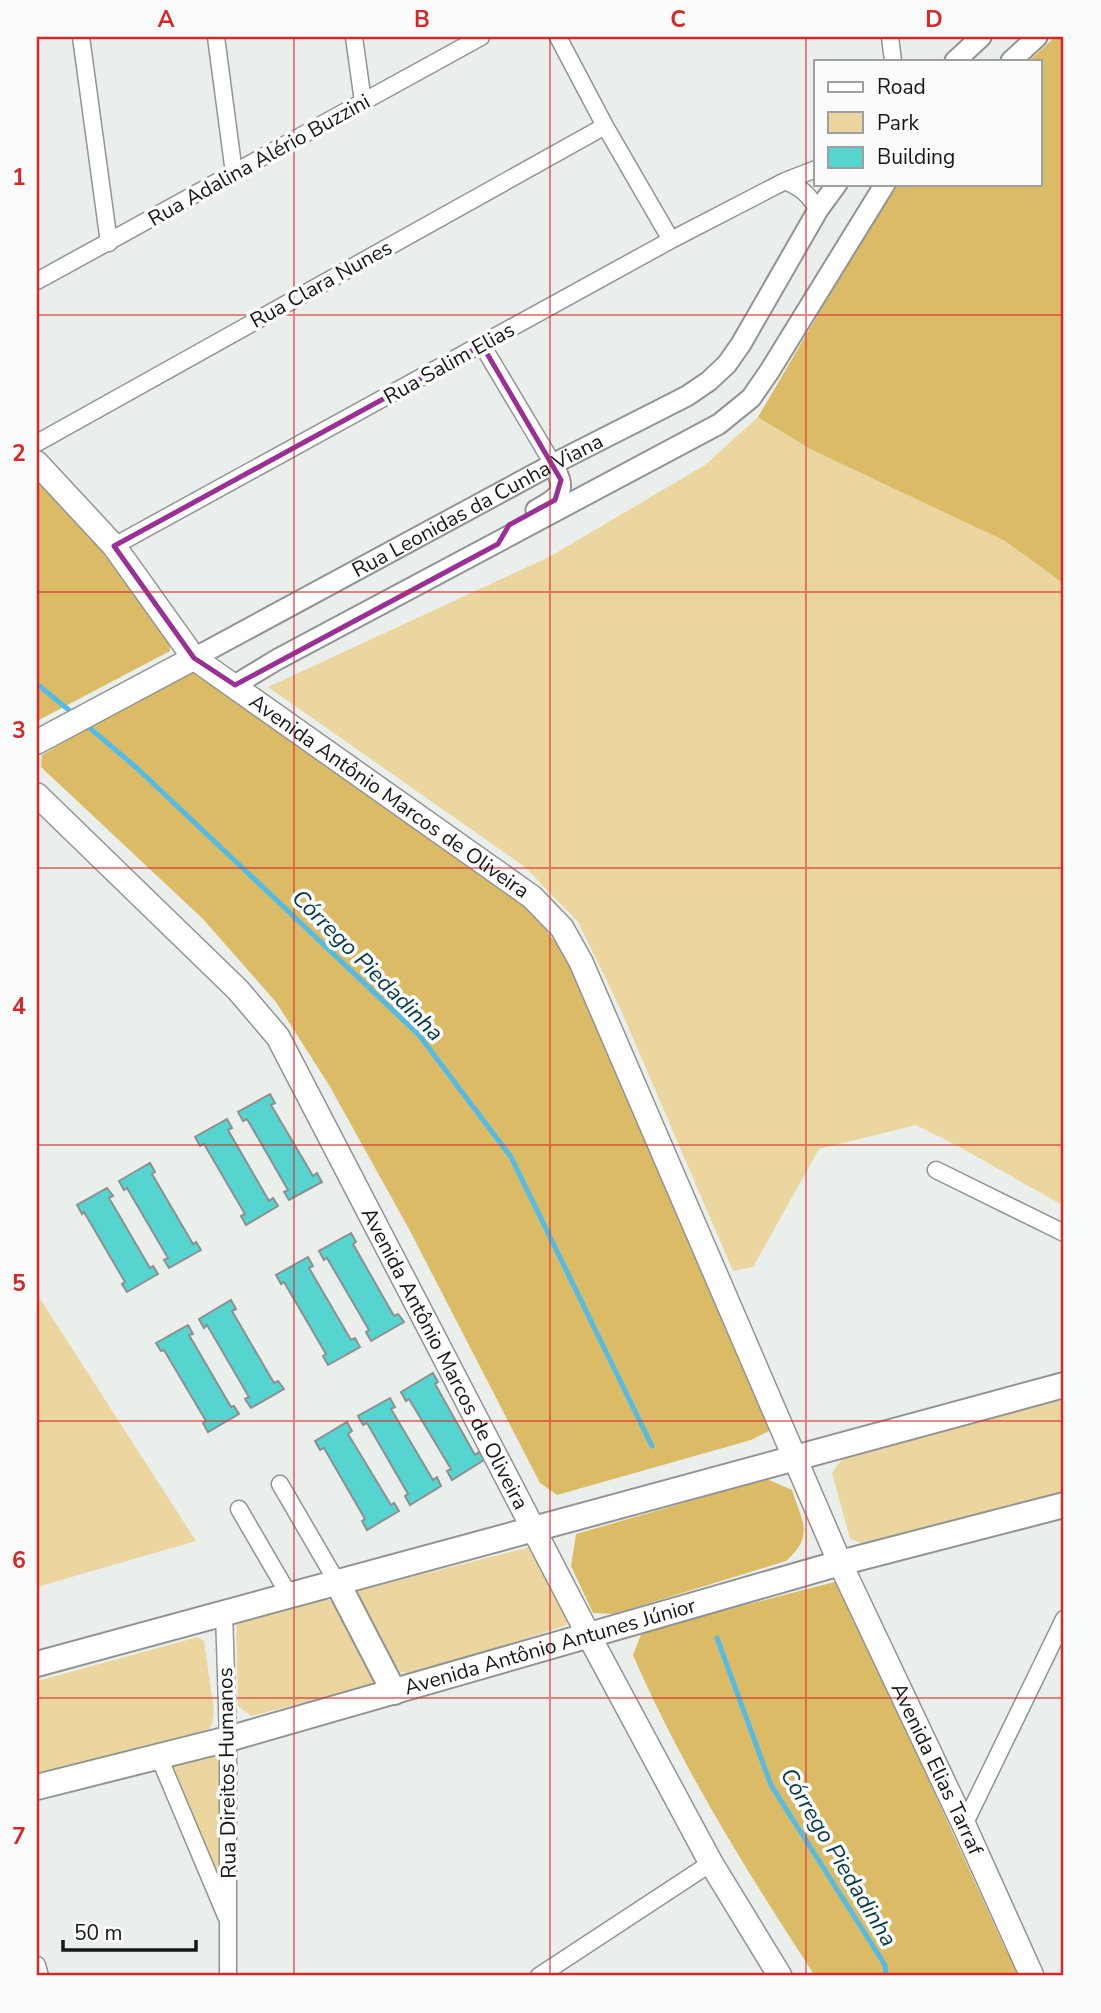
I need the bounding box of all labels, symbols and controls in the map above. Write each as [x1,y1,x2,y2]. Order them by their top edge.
text: A [157,4,175,35]
text: B [414,4,430,35]
text: C [670,4,686,35]
text: D [925,4,943,35]
legend [814,60,1042,186]
text: Road [877,73,926,101]
street label: Rua Adalina Alério Buzzini [143,87,375,233]
text: Park [877,109,919,137]
text: Building [877,143,955,171]
text: 1 [12,162,26,193]
street label: Rua Clara Nunes [245,233,397,335]
street label: Rua Salim Elias [379,316,519,410]
street label: Rua Leonidas da Cunha Viana [347,427,608,584]
text: 2 [12,438,26,469]
street label: Avenida Antônio Marcos de Oliveira [244,687,535,905]
text: 3 [12,715,26,746]
water label: Córrego Piedadinha [285,883,450,1048]
text: 4 [12,991,26,1022]
street label: Avenida Antônio Marcos de Oliveira [355,1203,535,1514]
text: 5 [12,1268,26,1299]
text: 6 [12,1545,26,1576]
street label: Avenida Antônio Antunes Júnior [401,1591,699,1702]
street label: Rua Direitos Humanos [211,1667,243,1879]
street label: Avenida Elias Tarraf [885,1678,990,1860]
water label: Córrego Piedadinha [773,1762,904,1952]
text: 7 [12,1821,26,1852]
scale bar [63,1908,196,1952]
text: 50 m [74,1919,123,1947]

